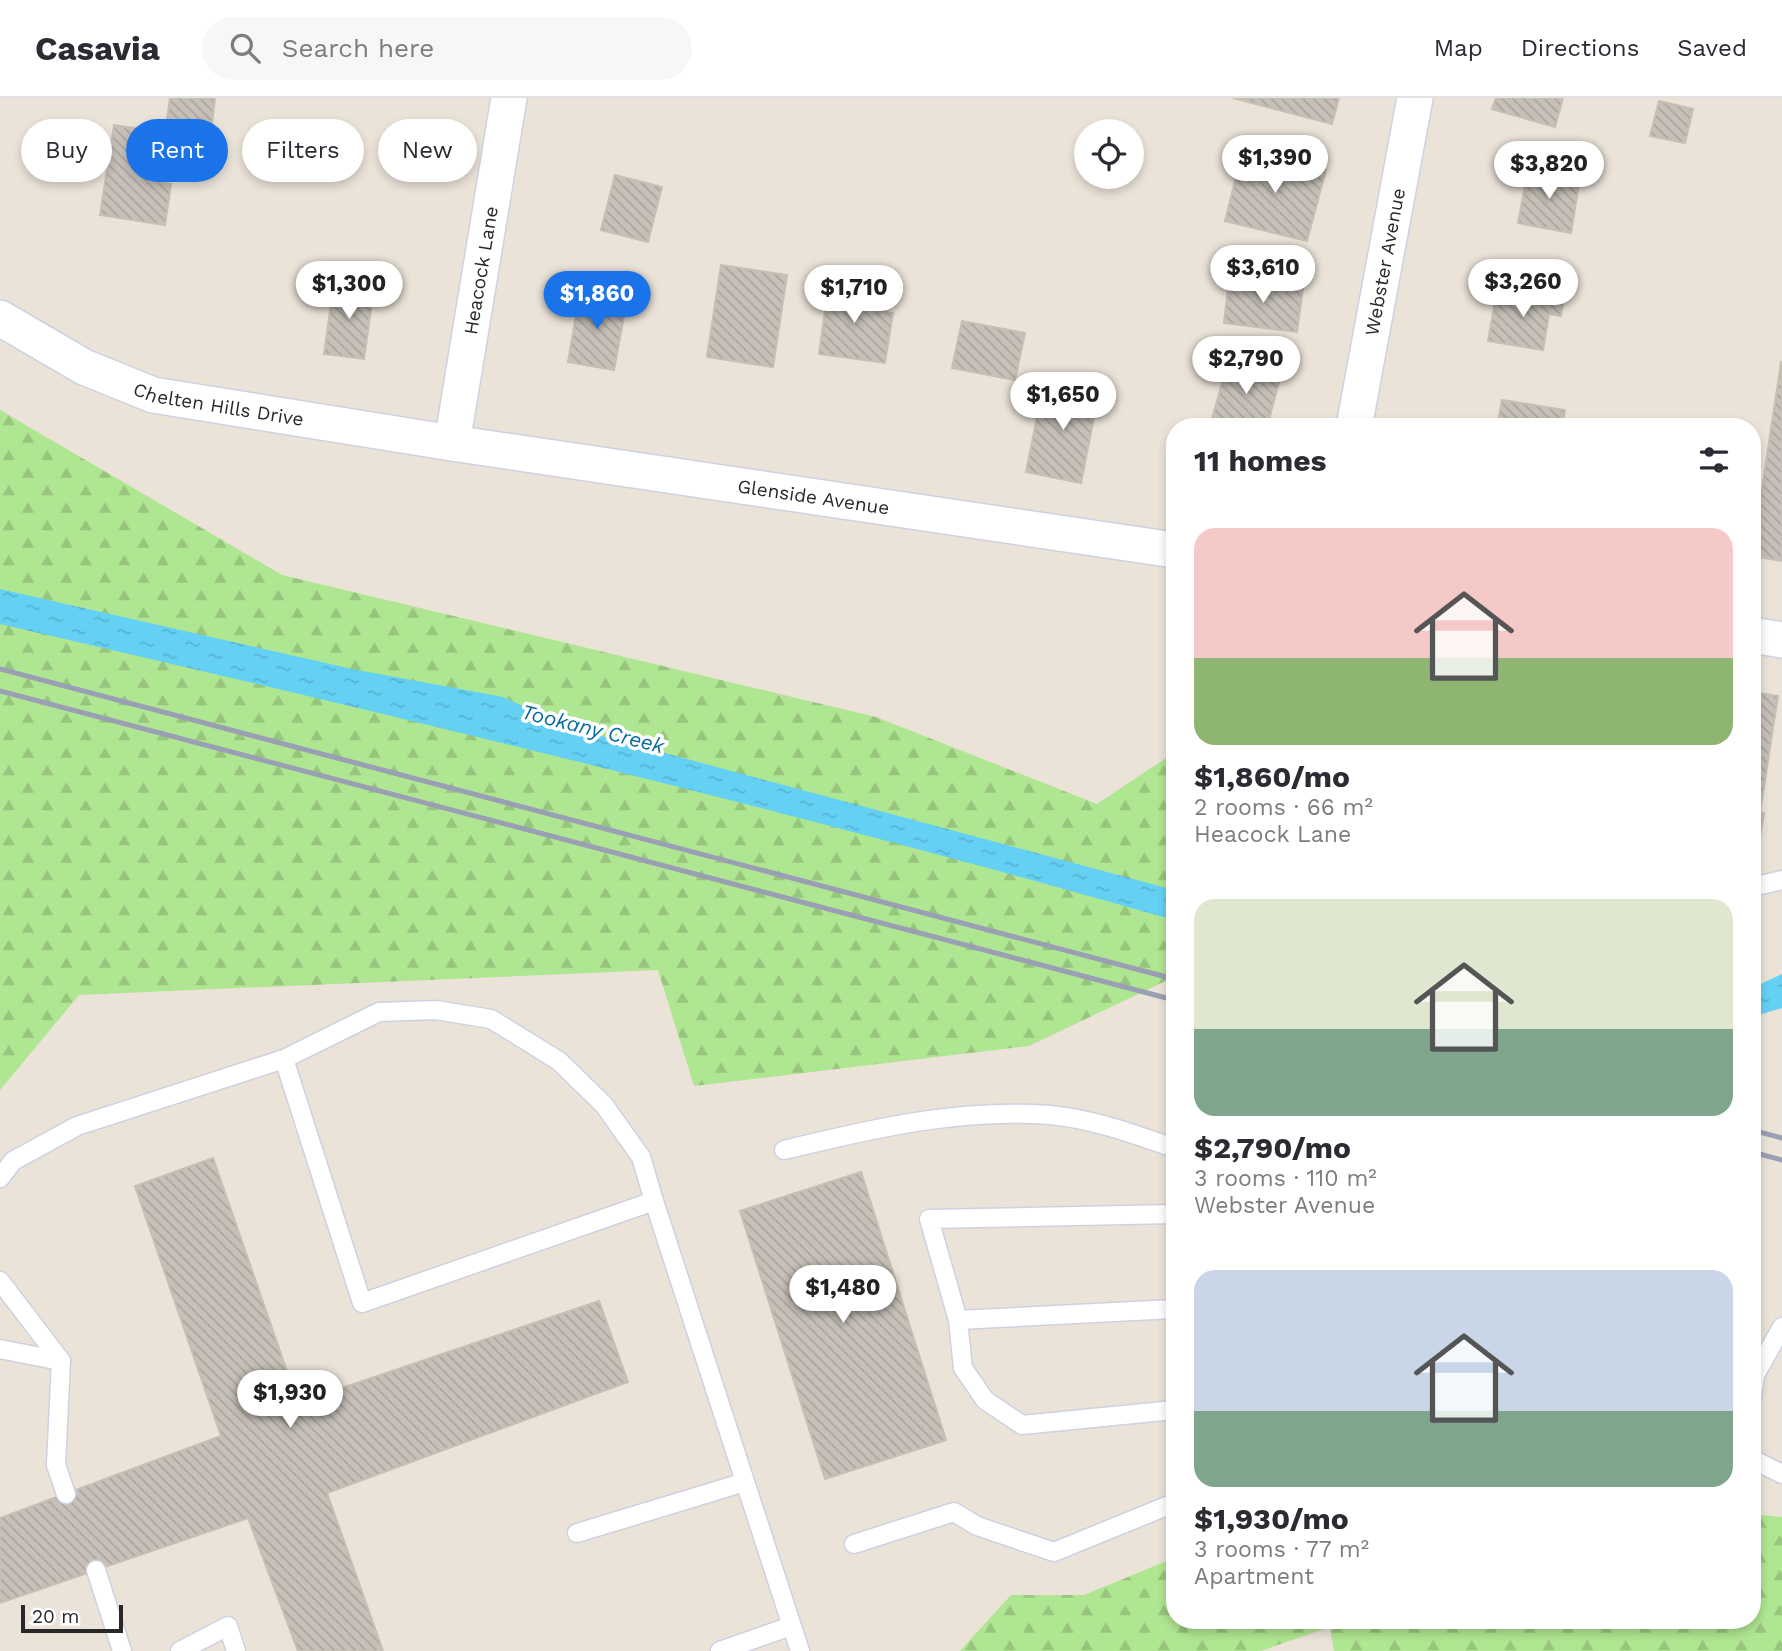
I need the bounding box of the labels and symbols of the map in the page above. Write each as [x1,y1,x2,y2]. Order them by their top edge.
pin: $1,390 [1218,136,1332,195]
pin: $3,820 [1492,141,1606,201]
street label: Webster Avenue [1360,186,1410,338]
street label: Heacock Lane [459,204,503,336]
pin: $3,610 [1206,246,1320,305]
pin: $3,260 [1466,260,1580,319]
pin: $1,300 [292,262,406,321]
pin: $1,710 [797,266,911,325]
pin: $1,860 [540,272,654,331]
pin: $2,790 [1189,336,1303,396]
pin: $1,650 [1006,372,1120,432]
street label: Chelten Hills Drive [130,377,306,431]
street label: Glenside Avenue [736,474,891,520]
water label: Tookany Creek [519,699,668,758]
pin: $1,480 [786,1266,900,1325]
pin: $1,930 [233,1370,347,1430]
scale bar [21,1602,122,1634]

